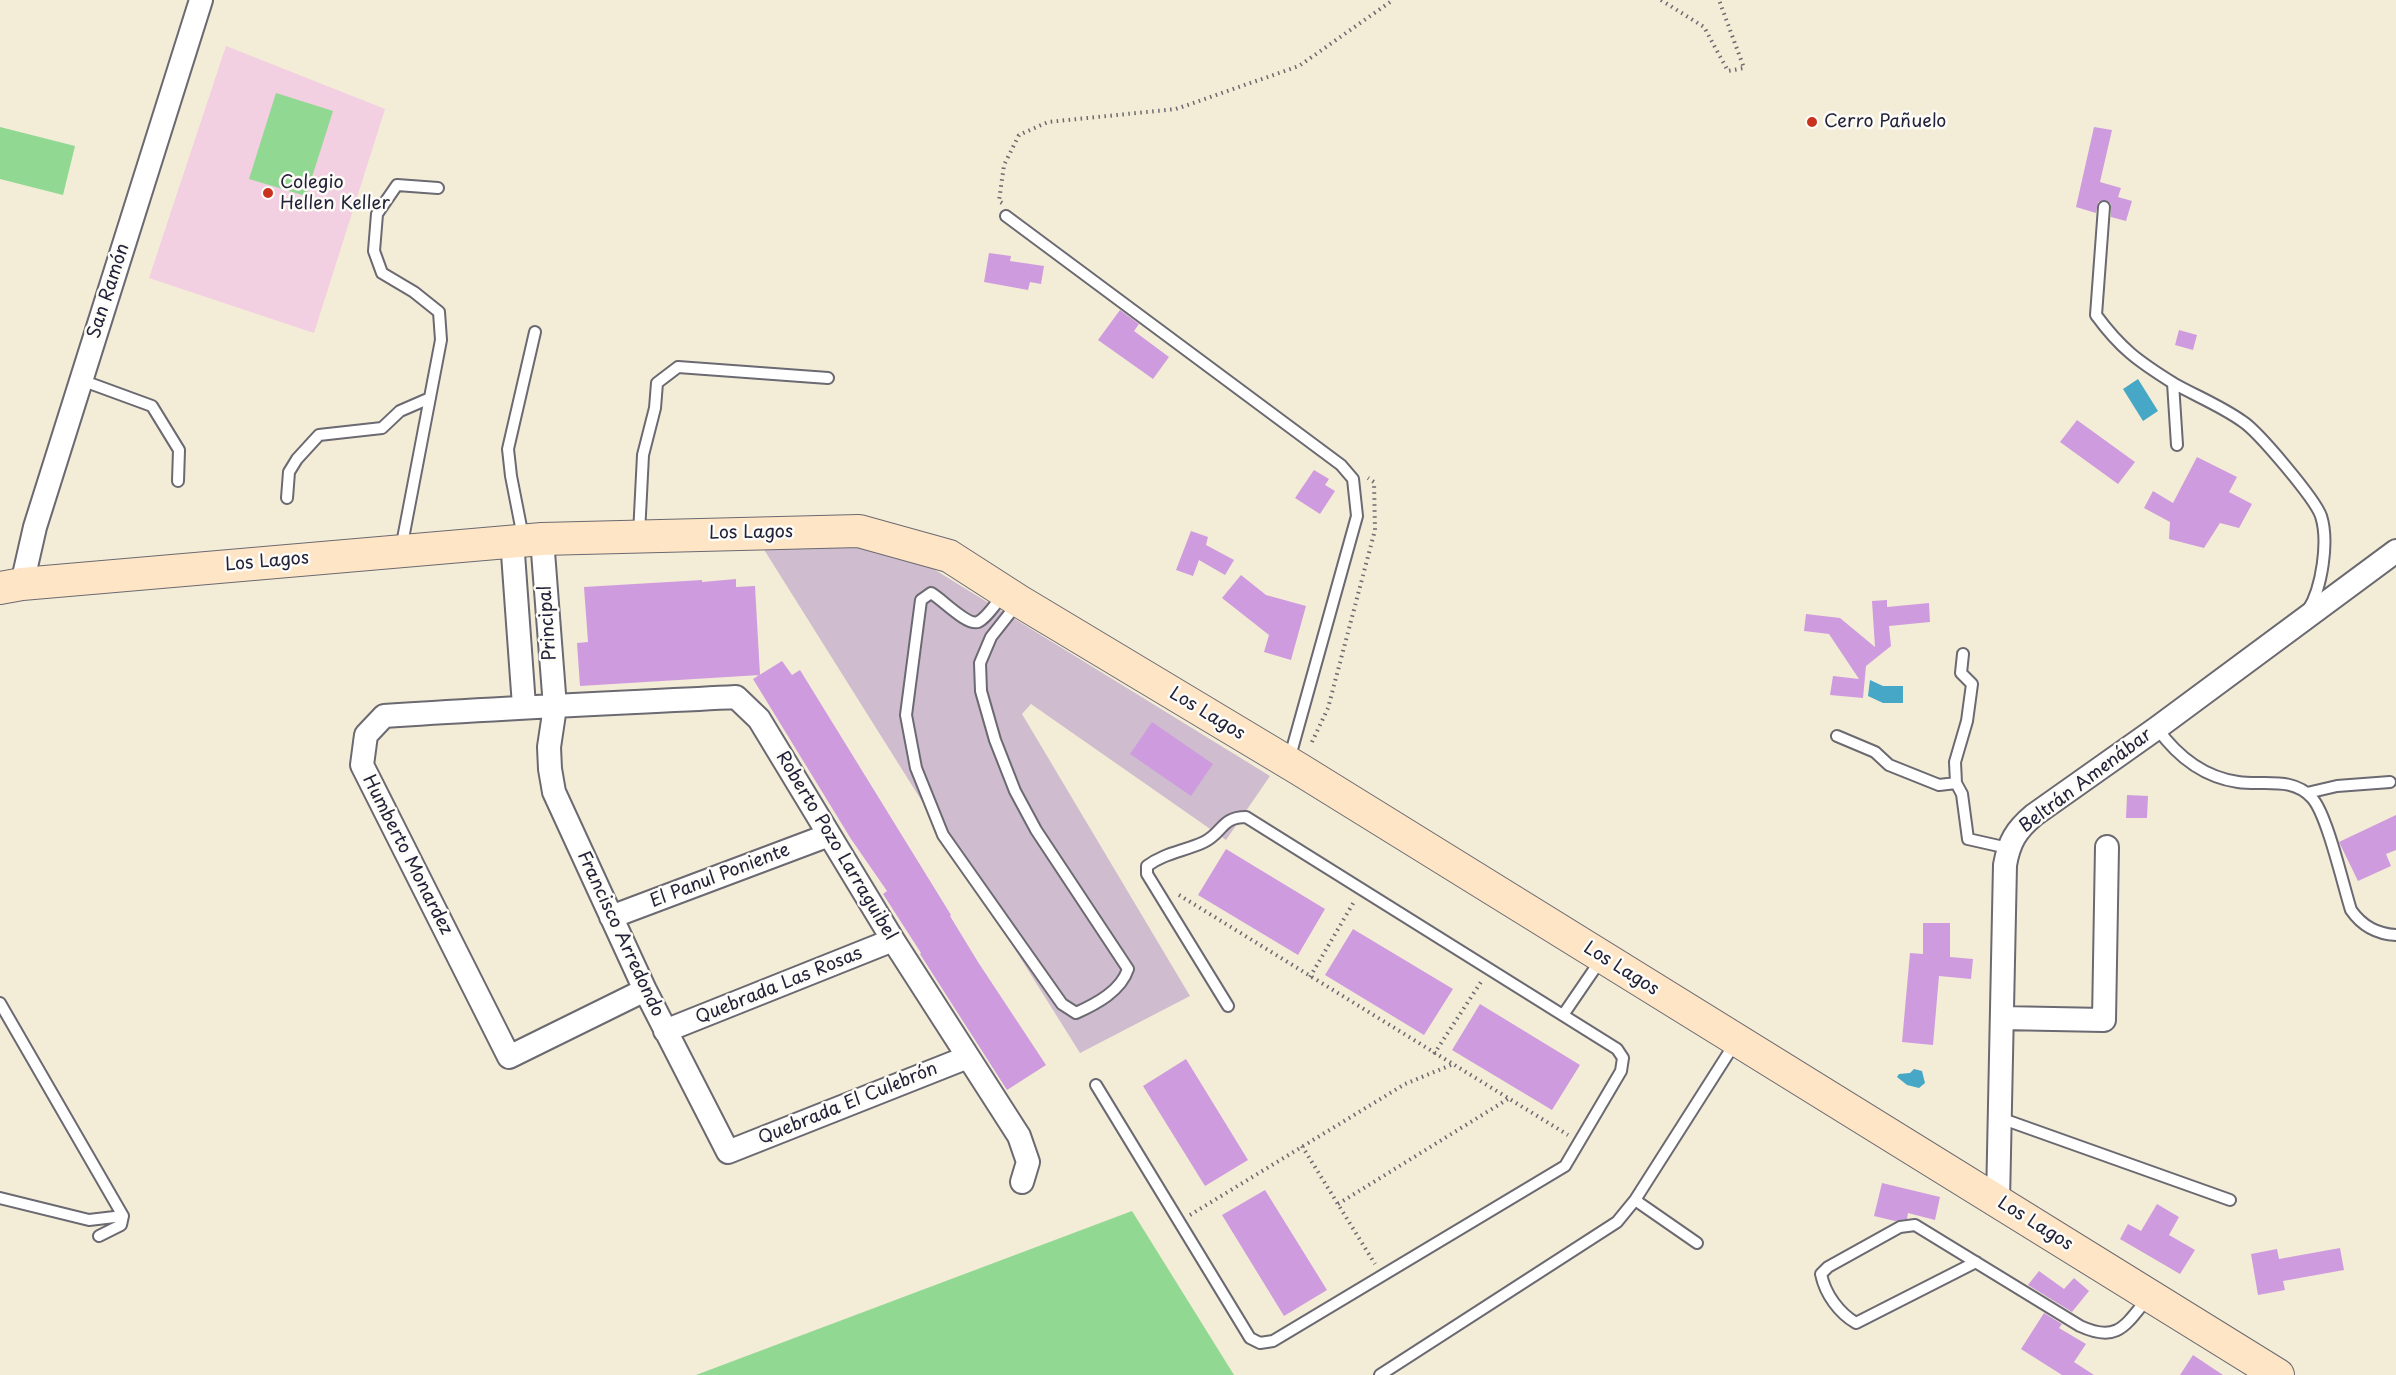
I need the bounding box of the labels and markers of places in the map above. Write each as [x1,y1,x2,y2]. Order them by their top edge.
place label: Cerro Pañuelo [1824,111,1946,133]
marker: Cerro Pañuelo [1805,115,1819,129]
place label: Colegio Hellen Keller [280,172,390,214]
marker: Colegio Hellen Keller [261,186,275,200]

